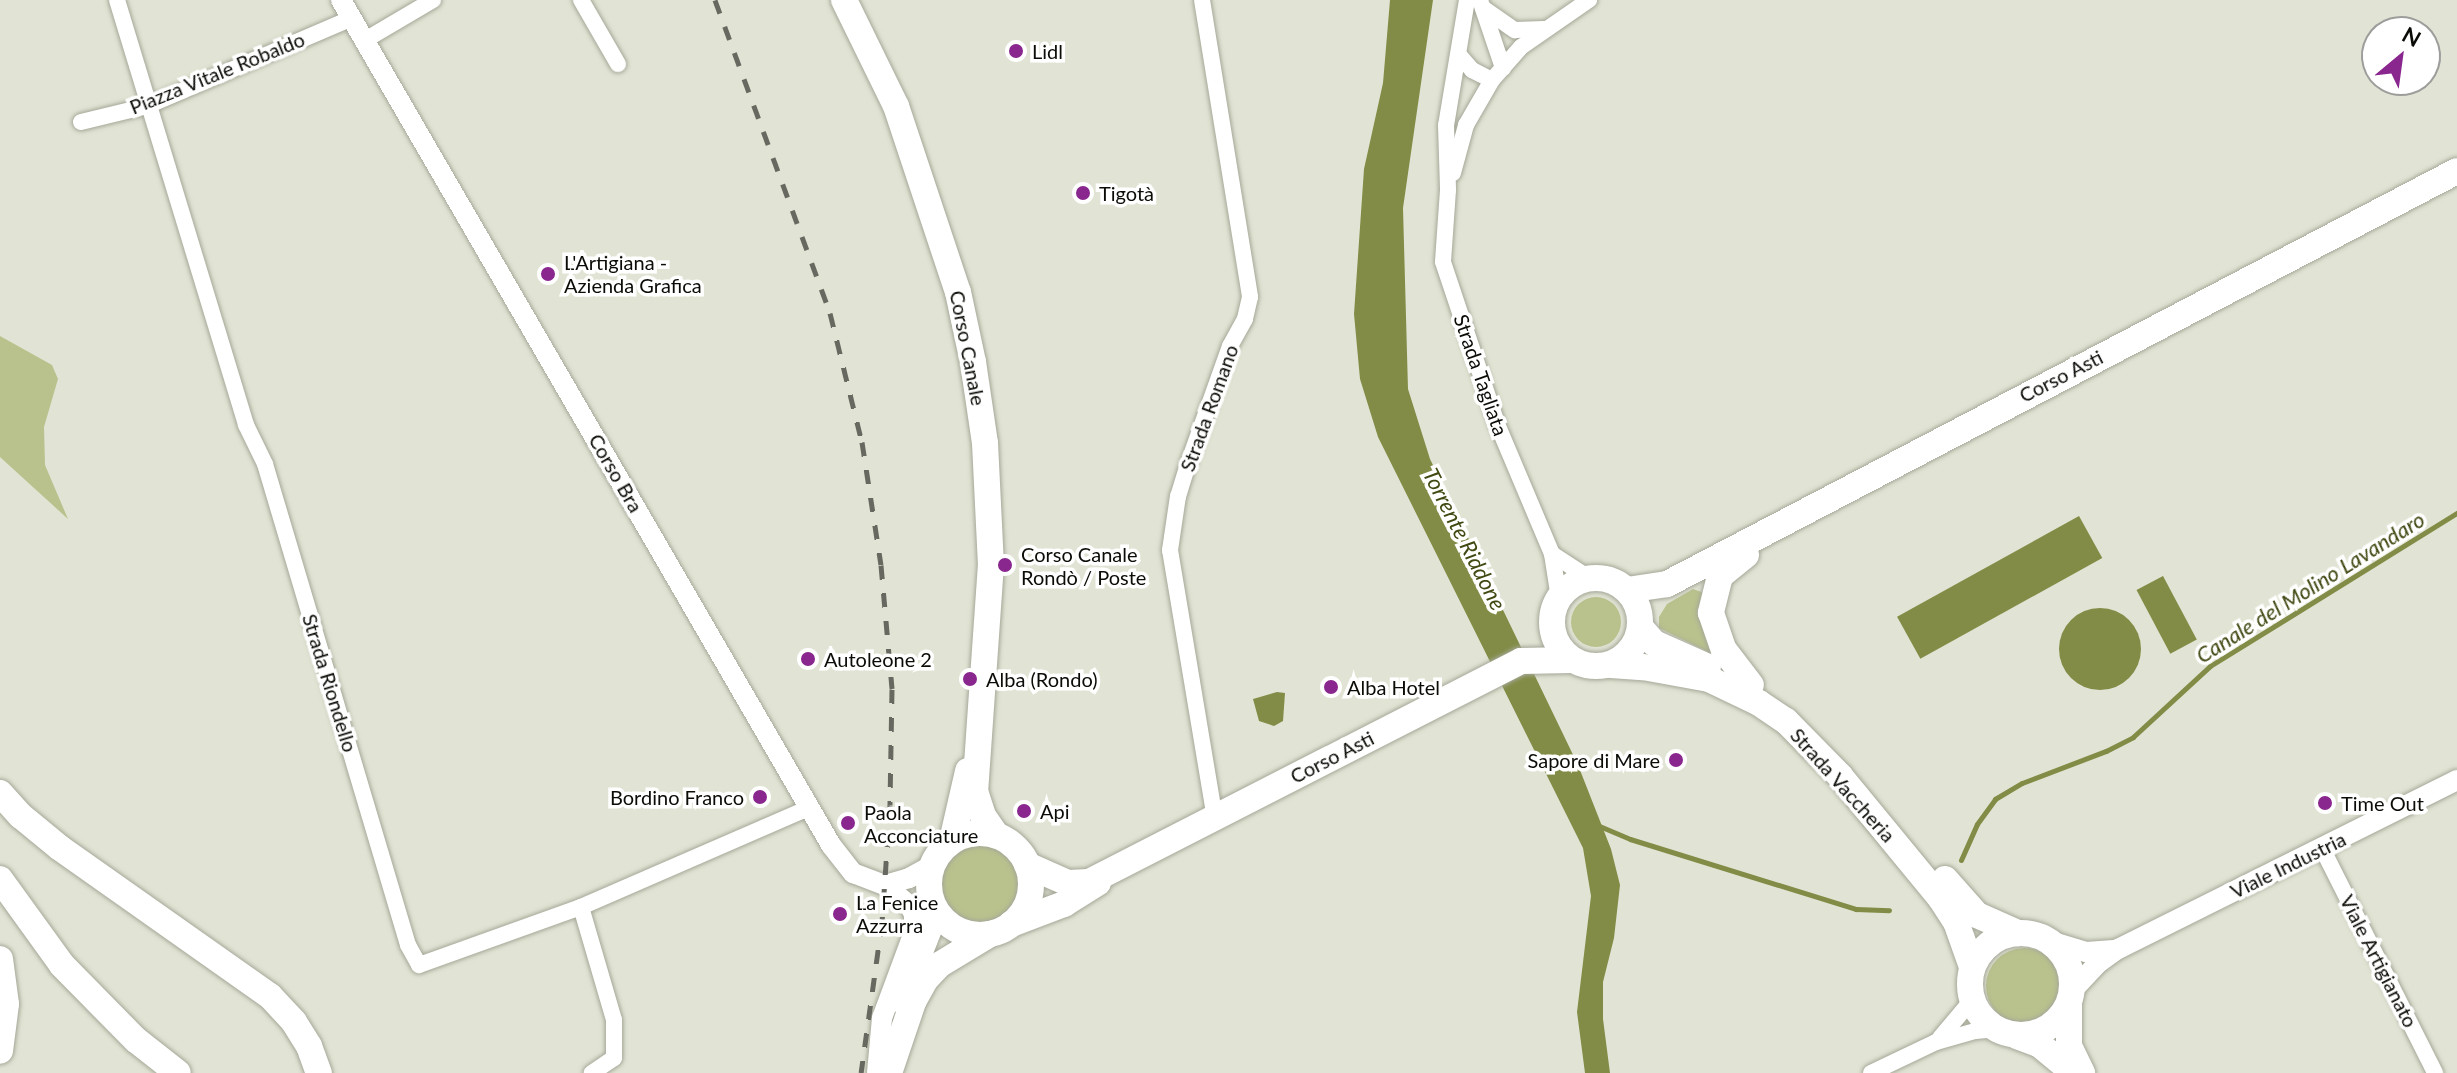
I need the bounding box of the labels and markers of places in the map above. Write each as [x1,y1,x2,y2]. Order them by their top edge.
place label: Lidl [1032,39,1063,63]
marker: Lidl [1007,42,1025,60]
place label: Tigotà [1099,181,1154,205]
marker: Tigotà [1074,184,1092,202]
place label: L'Artigiana - Azienda Grafica [564,250,702,297]
marker: L'Artigiana - Azienda Grafica [539,265,557,283]
place label: Corso Canale Rondò / Poste [1021,542,1146,589]
marker: Corso Canale Rondò / Poste [996,556,1014,574]
place label: Autoleone 2 [824,647,932,671]
marker: Autoleone 2 [799,650,817,668]
place label: Alba (Rondo) [986,667,1097,691]
marker: Alba (Rondo) [961,670,979,688]
place label: Alba Hotel [1347,675,1440,699]
marker: Alba Hotel [1322,678,1340,696]
place label: Sapore di Mare [1527,748,1660,772]
marker: Sapore di Mare [1667,751,1685,769]
place label: Bordino Franco [610,785,744,809]
marker: Bordino Franco [751,788,769,806]
place label: Time Out [2341,791,2424,815]
marker: Time Out [2316,794,2334,812]
place label: Api [1040,799,1070,823]
place label: Paola Acconciature [864,800,978,847]
marker: Api [1015,802,1033,820]
marker: Paola Acconciature [839,814,857,832]
place label: La Fenice Azzurra [856,890,938,937]
marker: La Fenice Azzurra [831,905,849,923]

